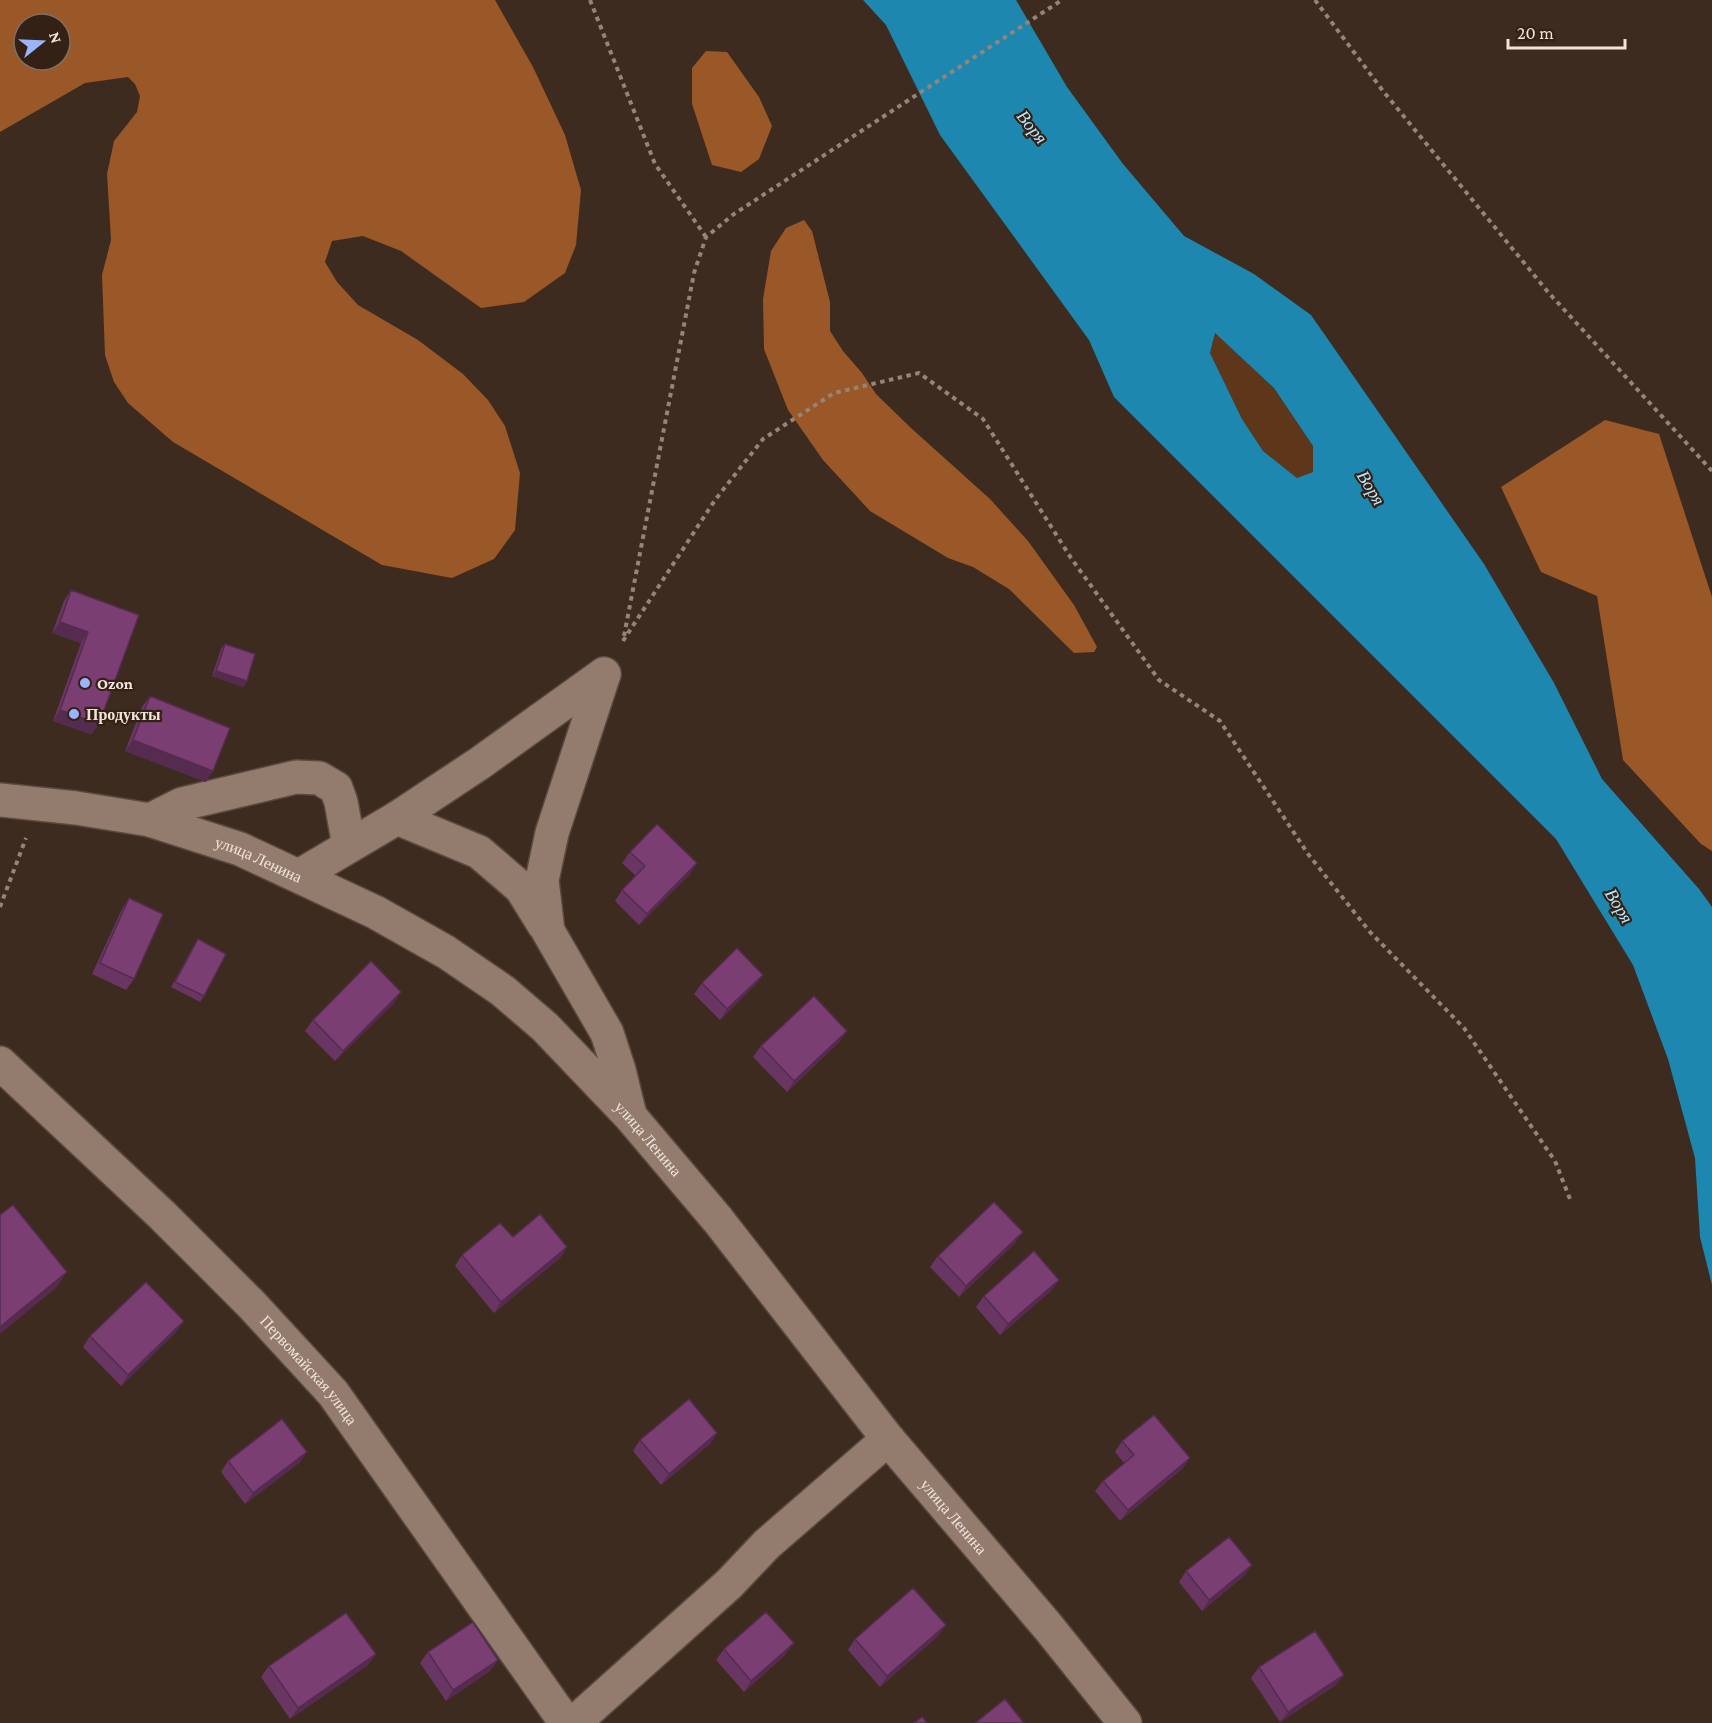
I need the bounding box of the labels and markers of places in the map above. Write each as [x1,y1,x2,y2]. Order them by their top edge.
place label: Ozon [97,675,133,692]
marker: Ozon [78,676,92,690]
place label: Продукты [86,706,161,724]
marker: Продукты [67,707,81,721]

